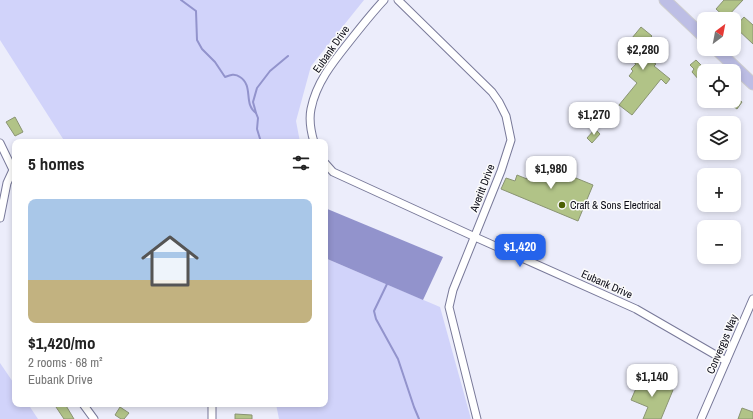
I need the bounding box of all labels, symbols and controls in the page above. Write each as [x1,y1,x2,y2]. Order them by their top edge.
north arrow [697,12,741,56]
map controls [697,12,741,264]
street label: Eubank Drive [310,23,352,75]
pin: $2,280 [610,37,676,71]
text: $2,280 [627,41,659,58]
button: locate [697,64,741,108]
pin: $1,270 [561,102,627,136]
text: $1,270 [578,106,610,123]
button: layers [697,116,741,160]
text: 5 homes [28,152,85,175]
icon: filters [290,152,312,174]
pin: $1,980 [518,156,584,190]
text: $1,980 [535,160,567,177]
street label: Averitt Drive [466,162,497,215]
button: + [697,168,741,212]
place label: Craft & Sons Electrical [570,198,661,212]
marker: Craft & Sons Electrical [557,200,567,210]
button: − [697,220,741,264]
icon: home [134,225,206,297]
pin: $1,420 [487,234,553,268]
text: $1,420 [504,238,536,255]
street label: Eubank Drive [579,266,635,302]
street label: Convergys Way [703,312,741,376]
text: $1,420/mo [28,331,95,354]
text: 2 rooms · 68 m² [28,354,103,371]
pin: $1,140 [619,364,685,398]
text: $1,140 [636,368,668,385]
text: Eubank Drive [28,371,93,388]

